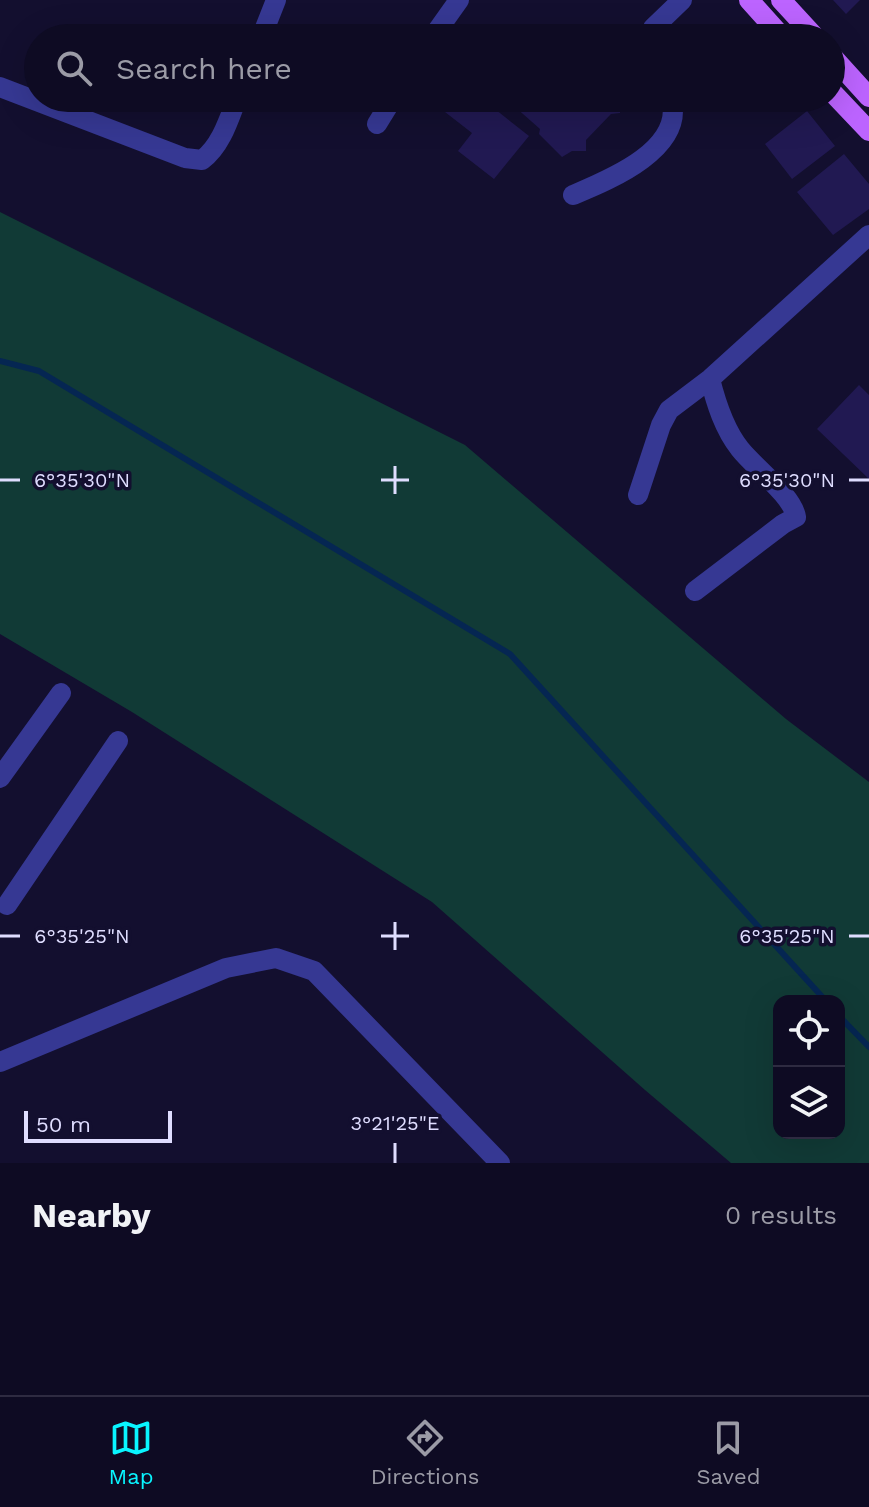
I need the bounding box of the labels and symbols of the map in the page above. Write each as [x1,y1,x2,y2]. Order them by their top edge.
text: 6°35'30"N [34,468,130,492]
text: 6°35'30"N [739,468,835,492]
text: 6°35'25"N [34,924,130,948]
text: 6°35'25"N [739,924,835,948]
scale bar [24,1107,172,1143]
text: 3°21'25"E [350,1111,440,1135]

